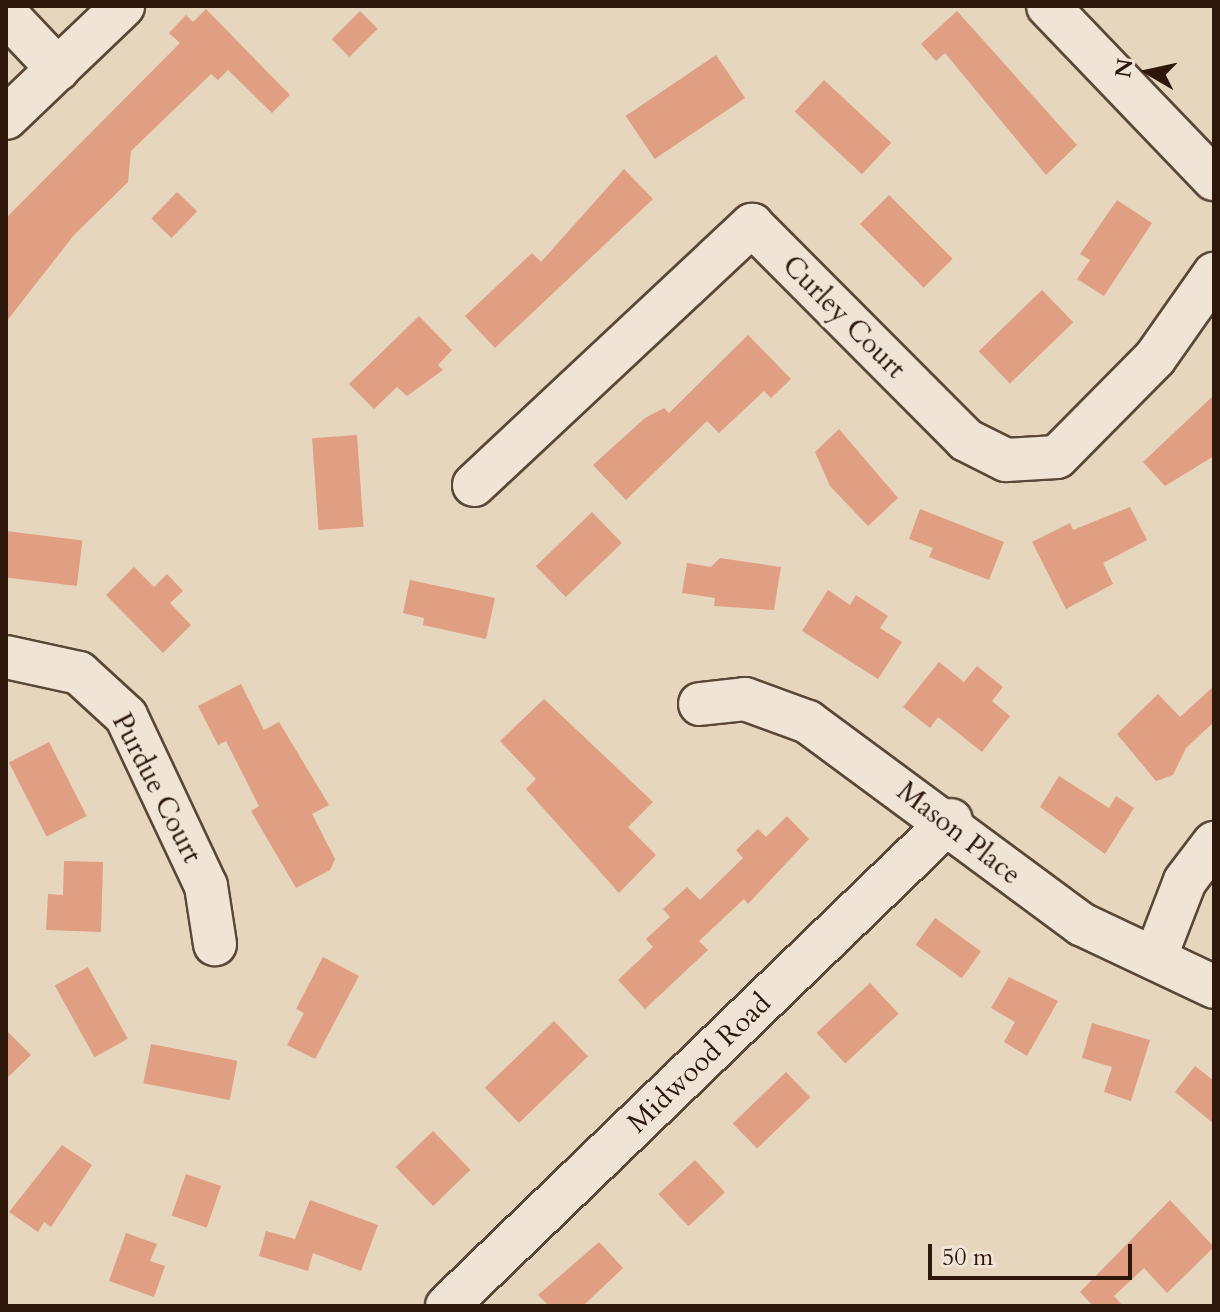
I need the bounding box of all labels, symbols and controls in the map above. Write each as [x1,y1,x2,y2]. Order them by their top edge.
north arrow [1108,32,1188,112]
text: N [1108,56,1141,80]
street label: Curley Court [776,249,912,385]
street label: Purdue Court [105,707,209,869]
street label: Mason Place [890,774,1028,892]
street label: Midwood Road [620,986,778,1140]
scale bar [932,1228,1136,1278]
text: 50 m [942,1241,993,1274]

